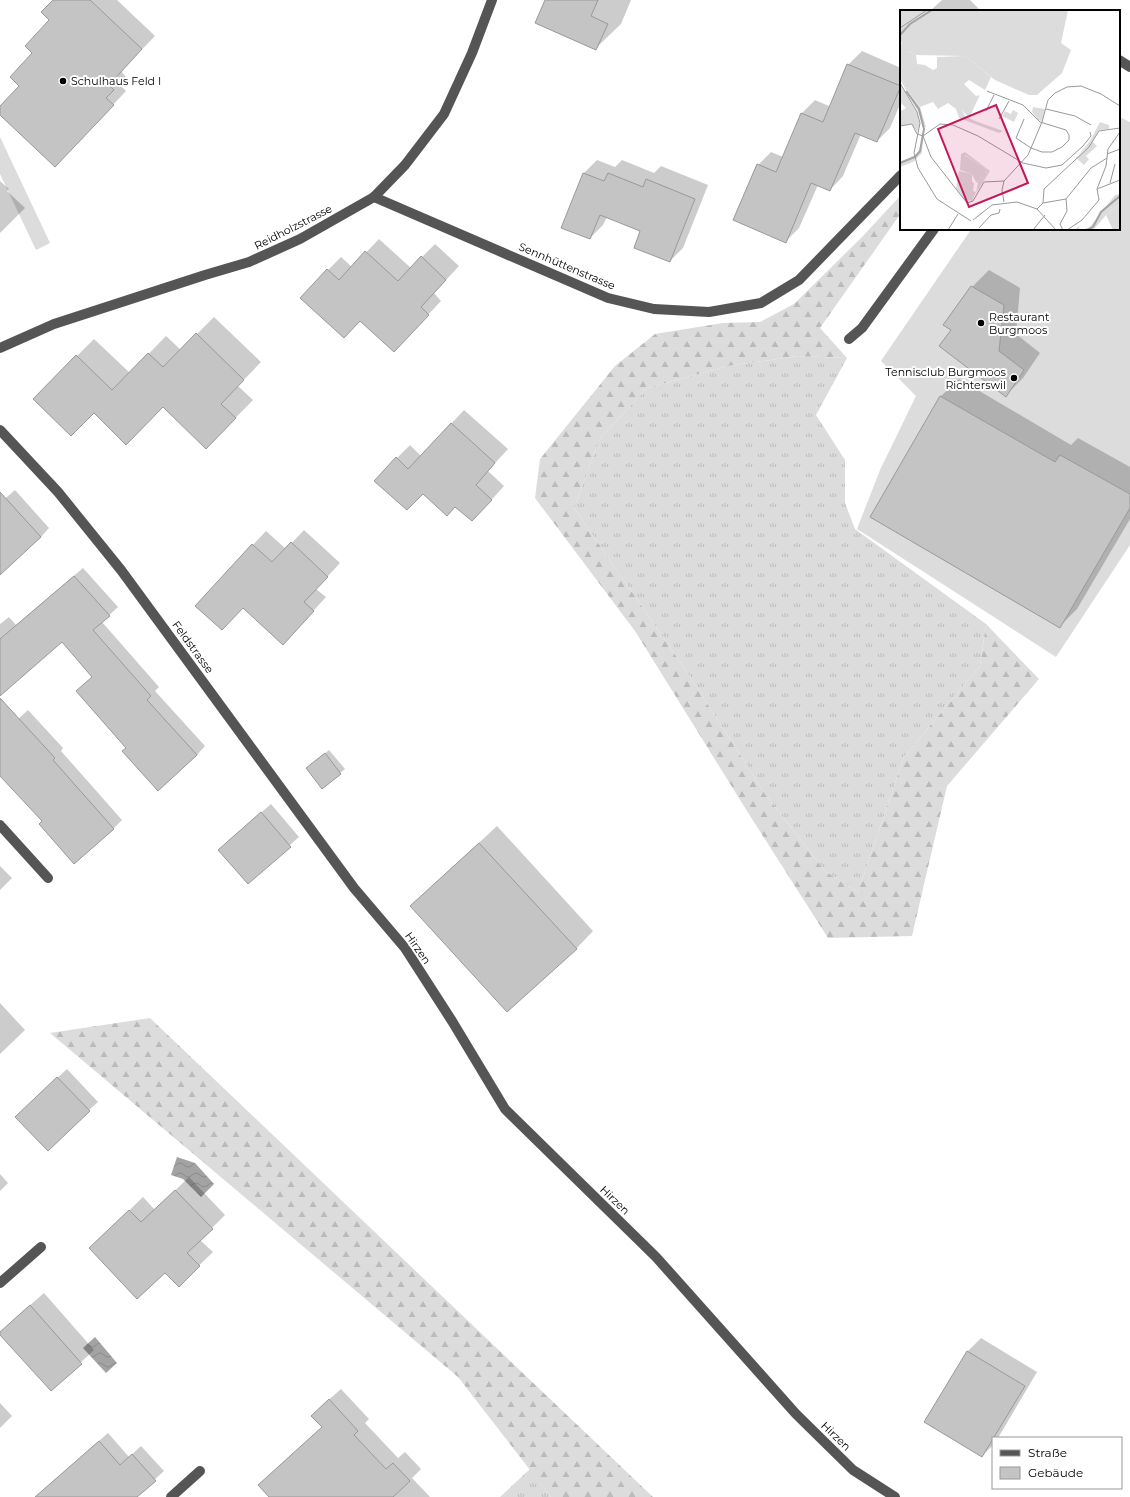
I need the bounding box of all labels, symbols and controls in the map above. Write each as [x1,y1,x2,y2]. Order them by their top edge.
inset map [900,10,1120,230]
place label: Schulhaus Feld I [71,74,161,88]
marker: Schulhaus Feld I [58,76,68,86]
street label: Reidholzstrasse [252,201,335,253]
street label: Sennhüttenstrasse [517,239,618,293]
place label: Restaurant Burgmoos [989,310,1050,337]
marker: Restaurant Burgmoos [976,318,986,328]
place label: Tennisclub Burgmoos Richterswil [885,365,1007,392]
marker: Tennisclub Burgmoos Richterswil [1009,373,1019,383]
street label: Feldstrasse [169,618,217,676]
street label: Hirzen [402,929,434,967]
street label: Hirzen [597,1182,633,1218]
street label: Hirzen [818,1418,854,1454]
legend [992,1437,1122,1489]
text: Straße [1028,1445,1067,1460]
text: Gebäude [1028,1465,1083,1480]

